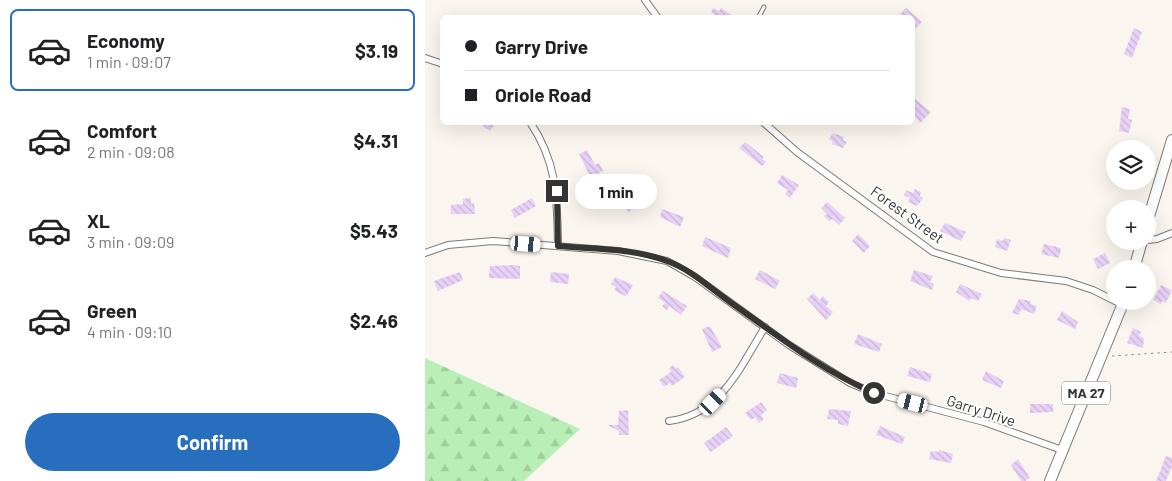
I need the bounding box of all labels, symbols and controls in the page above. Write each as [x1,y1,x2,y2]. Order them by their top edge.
icon: car [27,28,72,73]
text: Economy [87,29,165,52]
text: Garry Drive [495,35,588,58]
text: $3.19 [355,39,398,62]
text: 1 min · 09:07 [87,52,171,71]
text: Oriole Road [495,83,591,106]
icon: car [27,118,72,163]
text: Comfort [87,119,157,142]
text: $4.31 [354,129,398,152]
map controls [1106,140,1156,310]
button: layers [1106,140,1156,190]
text: 2 min · 09:08 [87,142,175,161]
callout: 1 min [575,174,657,208]
route end [546,180,568,202]
text: 1 min [598,182,634,201]
street label: Forest Street [868,182,948,247]
button: + [1106,200,1156,250]
icon: car [27,208,72,253]
text: XL [87,209,110,232]
text: $5.43 [350,219,398,242]
text: 3 min · 09:09 [87,232,174,251]
car [510,235,541,253]
button: − [1106,260,1156,310]
icon: car [27,298,72,343]
text: Green [87,299,137,322]
text: $2.46 [350,309,398,332]
text: 4 min · 09:10 [87,322,172,341]
route start [863,382,885,404]
road number: MA 27 [1062,382,1110,404]
car [697,386,728,418]
street label: Garry Drive [945,390,1018,430]
car [896,392,929,414]
button: Confirm [25,413,400,471]

